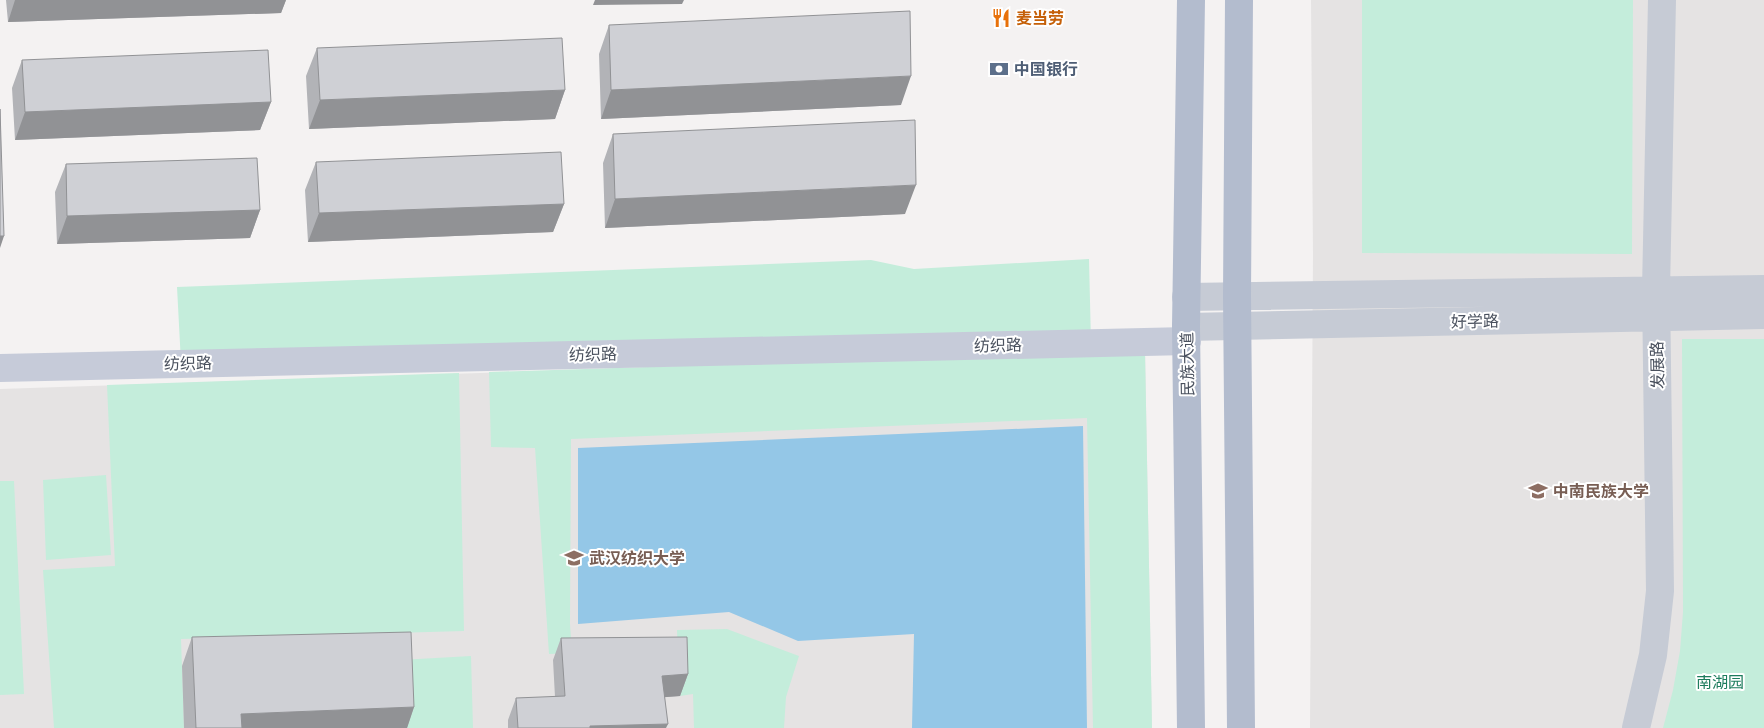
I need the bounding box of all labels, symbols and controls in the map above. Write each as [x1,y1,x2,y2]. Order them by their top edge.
restaurant icon: 麦当劳 [990,7,1012,29]
place label: 麦当劳 [1016,7,1064,29]
bank icon: 中国银行 [988,58,1010,80]
place label: 中国银行 [1014,58,1078,80]
street label: 好学路 [1451,310,1499,332]
street label: 民族大道 [1175,332,1199,396]
street label: 纺织路 [974,334,1022,356]
street label: 发展路 [1646,341,1668,389]
street label: 纺织路 [569,343,617,365]
street label: 纺织路 [164,352,212,374]
school or university icon: 中南民族大学 [1527,480,1549,502]
place label: 中南民族大学 [1553,480,1649,502]
school or university icon: 武汉纺织大学 [563,547,585,569]
place label: 武汉纺织大学 [589,547,685,569]
park label: 南湖园 [1696,671,1744,693]

